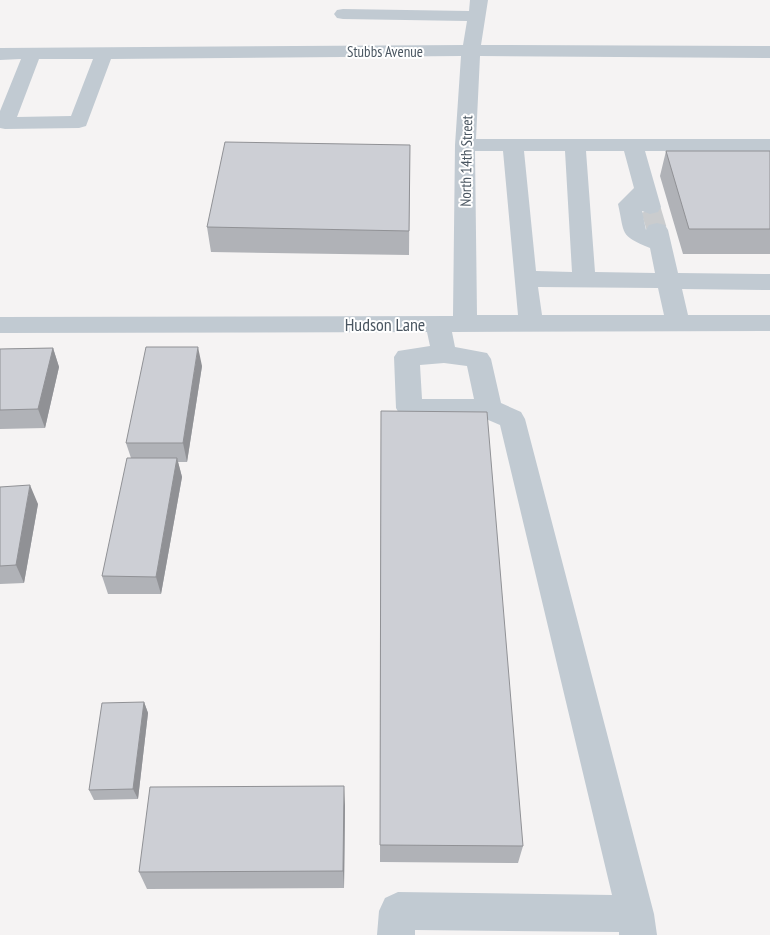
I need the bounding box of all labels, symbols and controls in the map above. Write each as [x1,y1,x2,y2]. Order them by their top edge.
street label: Stubbs Avenue [347,42,423,61]
street label: North 14th Street [456,115,476,207]
street label: Hudson Lane [345,313,425,336]

